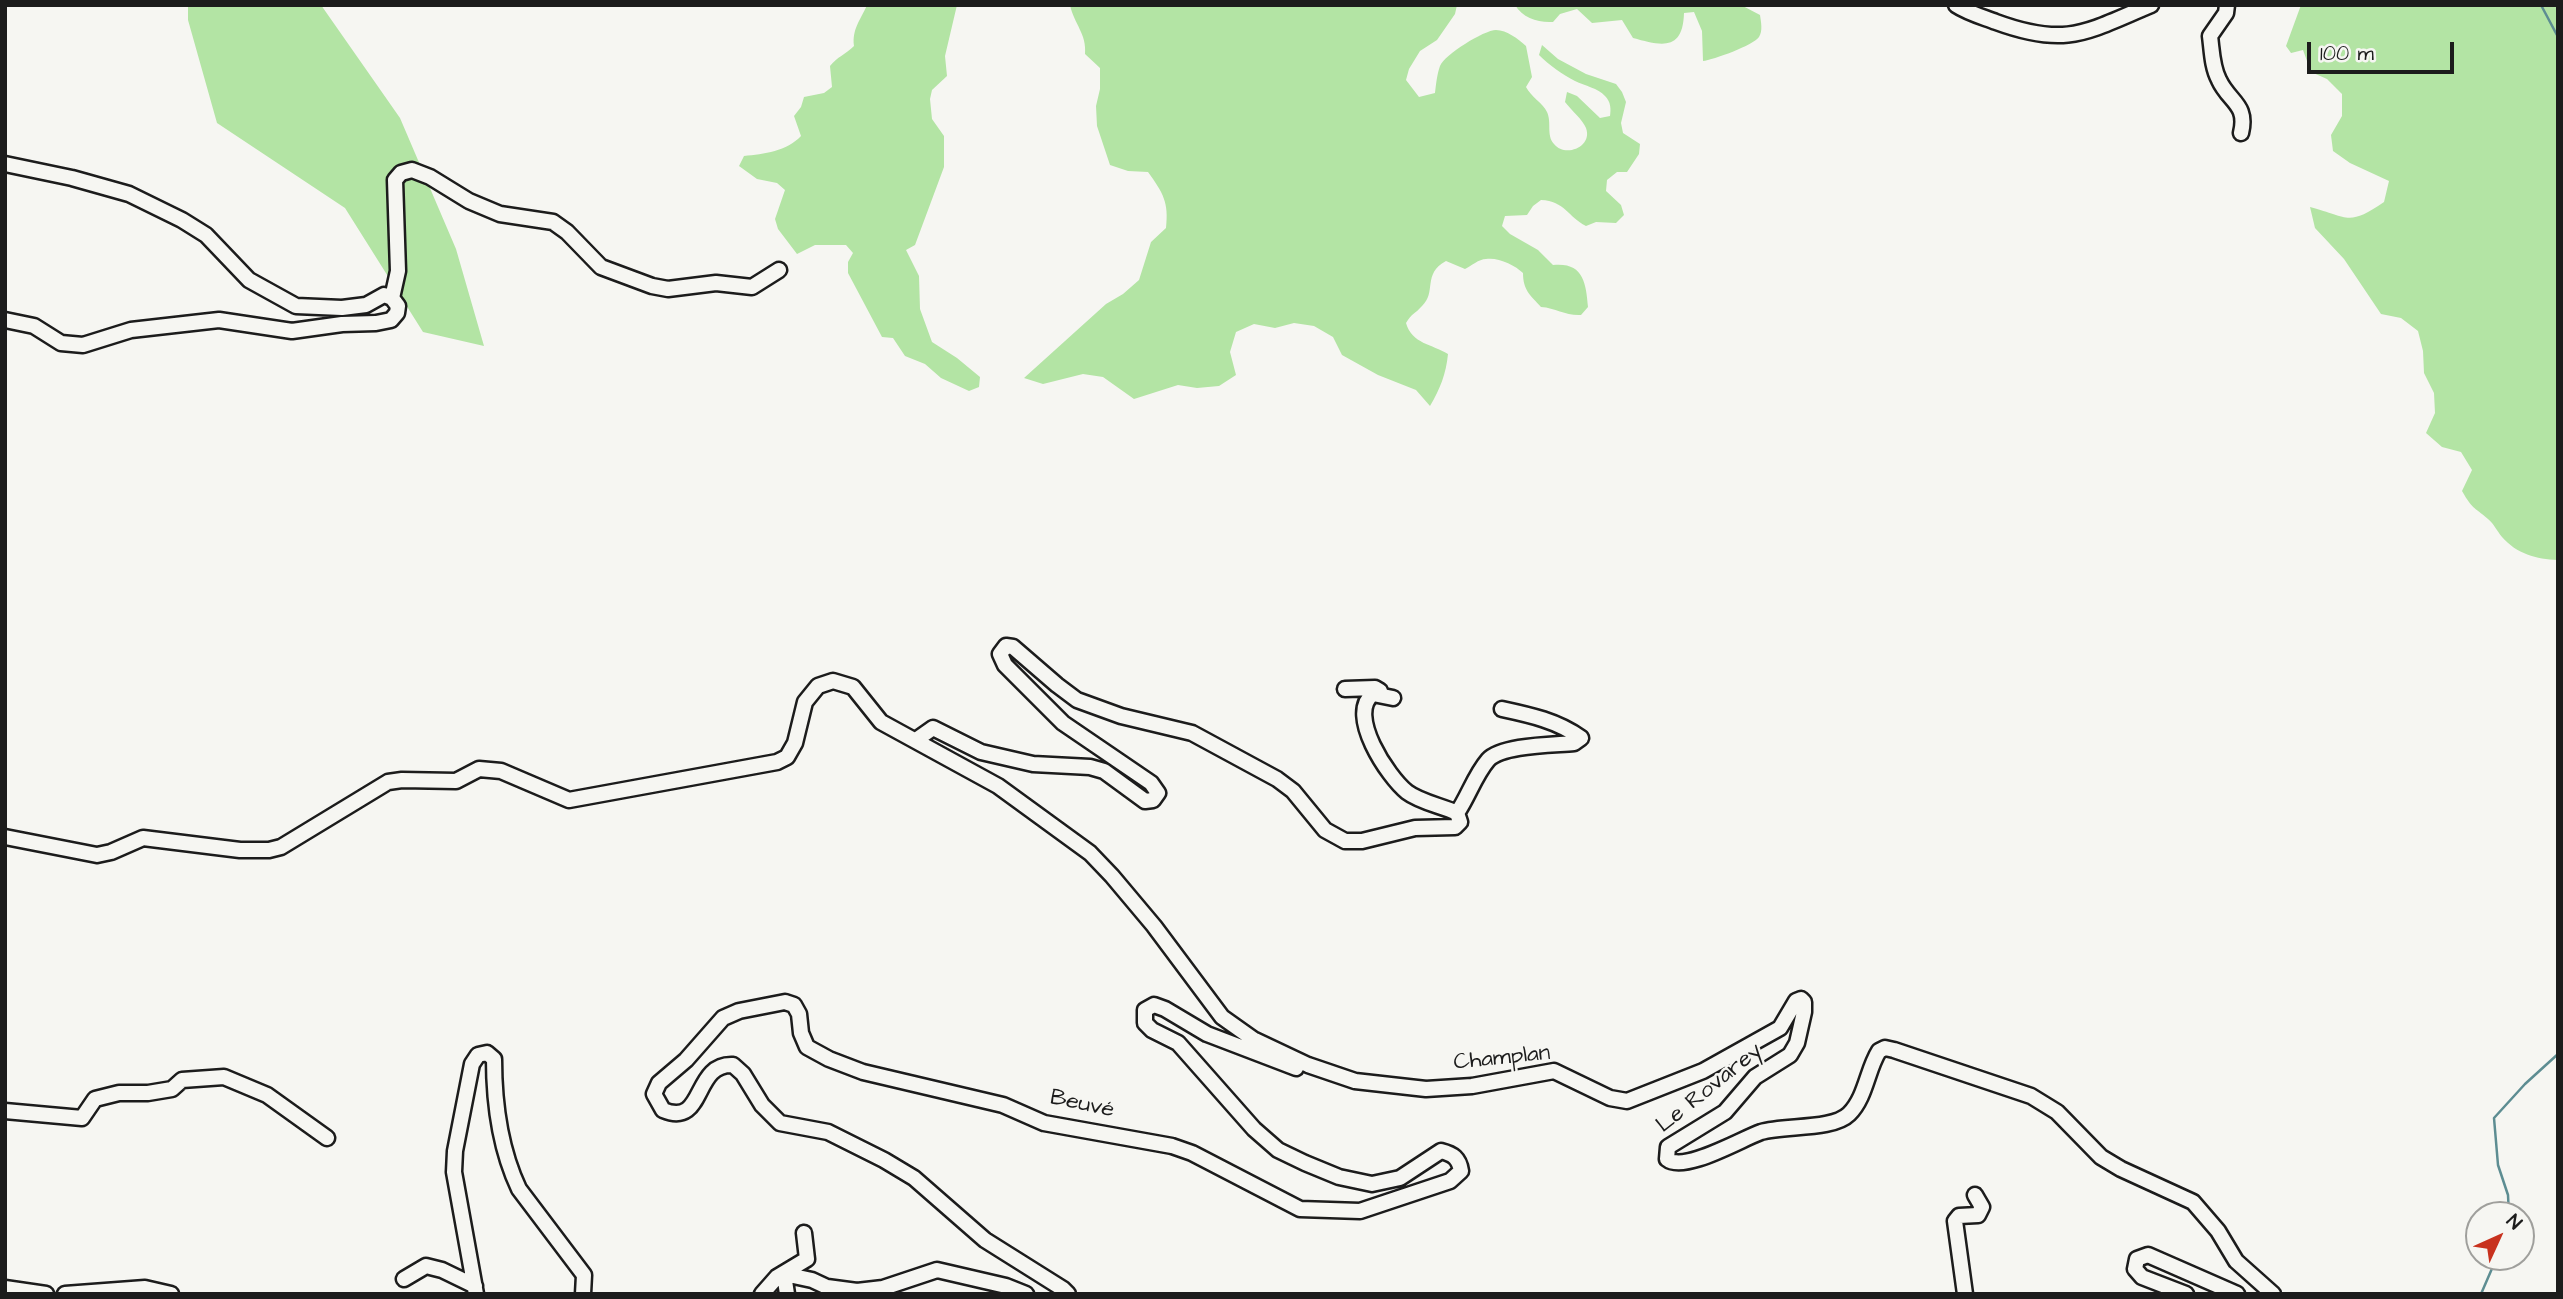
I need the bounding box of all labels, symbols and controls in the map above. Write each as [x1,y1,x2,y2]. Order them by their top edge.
scale bar [2311,28,2458,72]
text: 100 m [2320,39,2374,68]
street label: Le Rovarey [1651,1038,1769,1140]
street label: Champlan [1452,1040,1552,1078]
street label: Beuvé [1047,1085,1117,1125]
north arrow [2465,1201,2535,1271]
text: N [2500,1208,2528,1236]

